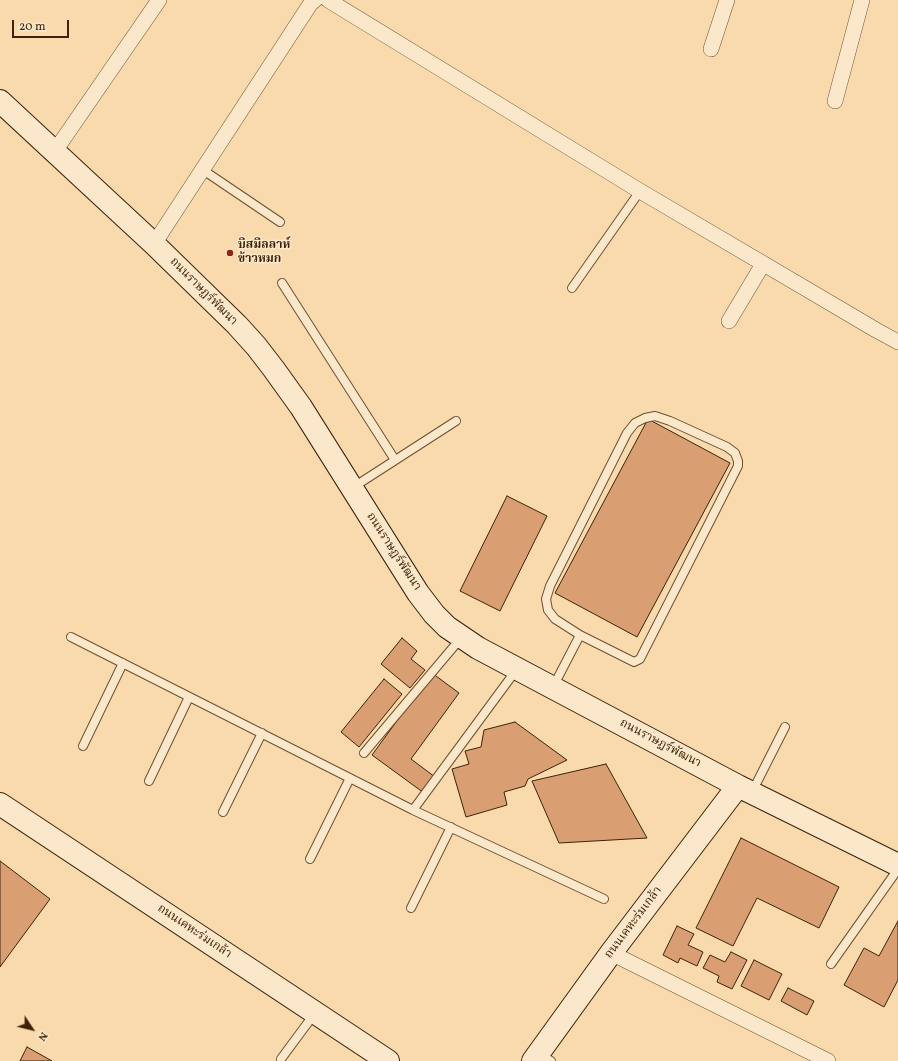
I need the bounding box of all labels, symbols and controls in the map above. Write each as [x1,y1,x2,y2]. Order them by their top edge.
scale bar [14,12,71,38]
text: 20 m [19,19,46,35]
place label: บิสมิลลาห์ ข้าวหมก [238,239,290,267]
marker: บิสมิลลาห์ ข้าวหมก [225,248,235,258]
street label: ถนนราษฏร์พัฒนา [166,255,240,329]
street label: ถนนราษฏร์พัฒนา [362,510,424,594]
street label: ถนนราษฏร์พัฒนา [617,717,703,771]
street label: ถนนเคหะร่มเกล้า [602,884,666,962]
street label: ถนนเคหะร่มเกล้า [154,902,234,962]
north arrow [12,1009,52,1049]
text: N [34,1029,51,1044]

